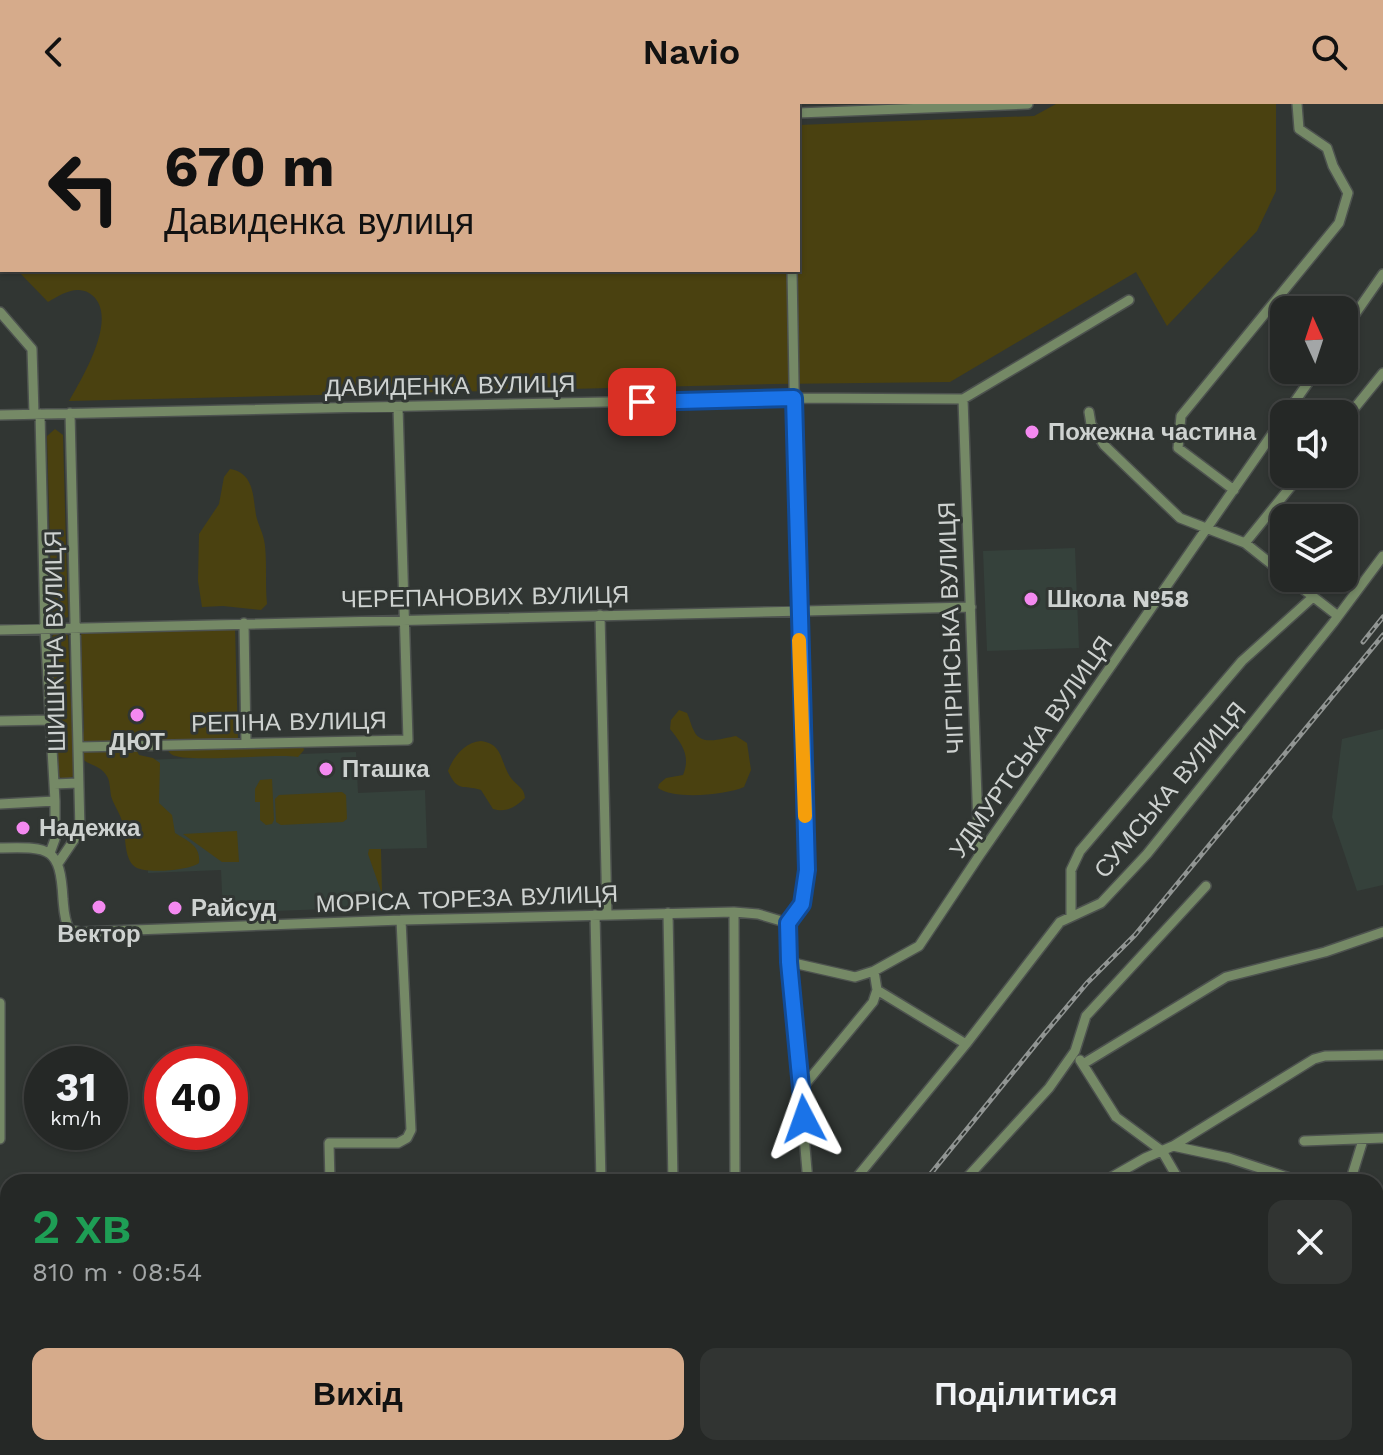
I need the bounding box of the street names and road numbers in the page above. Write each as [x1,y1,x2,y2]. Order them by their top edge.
street label: ДАВИДЕНКА ВУЛИЦЯ [324,370,576,402]
street label: ЧIГIРIНСЬКА ВУЛИЦЯ [933,501,969,755]
street label: ШИШКIНА ВУЛИЦЯ [39,530,71,752]
street label: ЧЕРЕПАНОВИХ ВУЛИЦЯ [341,580,629,614]
street label: УДМУРТСЬКА ВУЛИЦЯ [944,631,1118,863]
street label: СУМСЬКА ВУЛИЦЯ [1088,696,1252,884]
street label: РЕПIНА ВУЛИЦЯ [191,706,387,738]
street label: МОРІСА ТОРЕЗА ВУЛИЦЯ [315,880,619,918]

